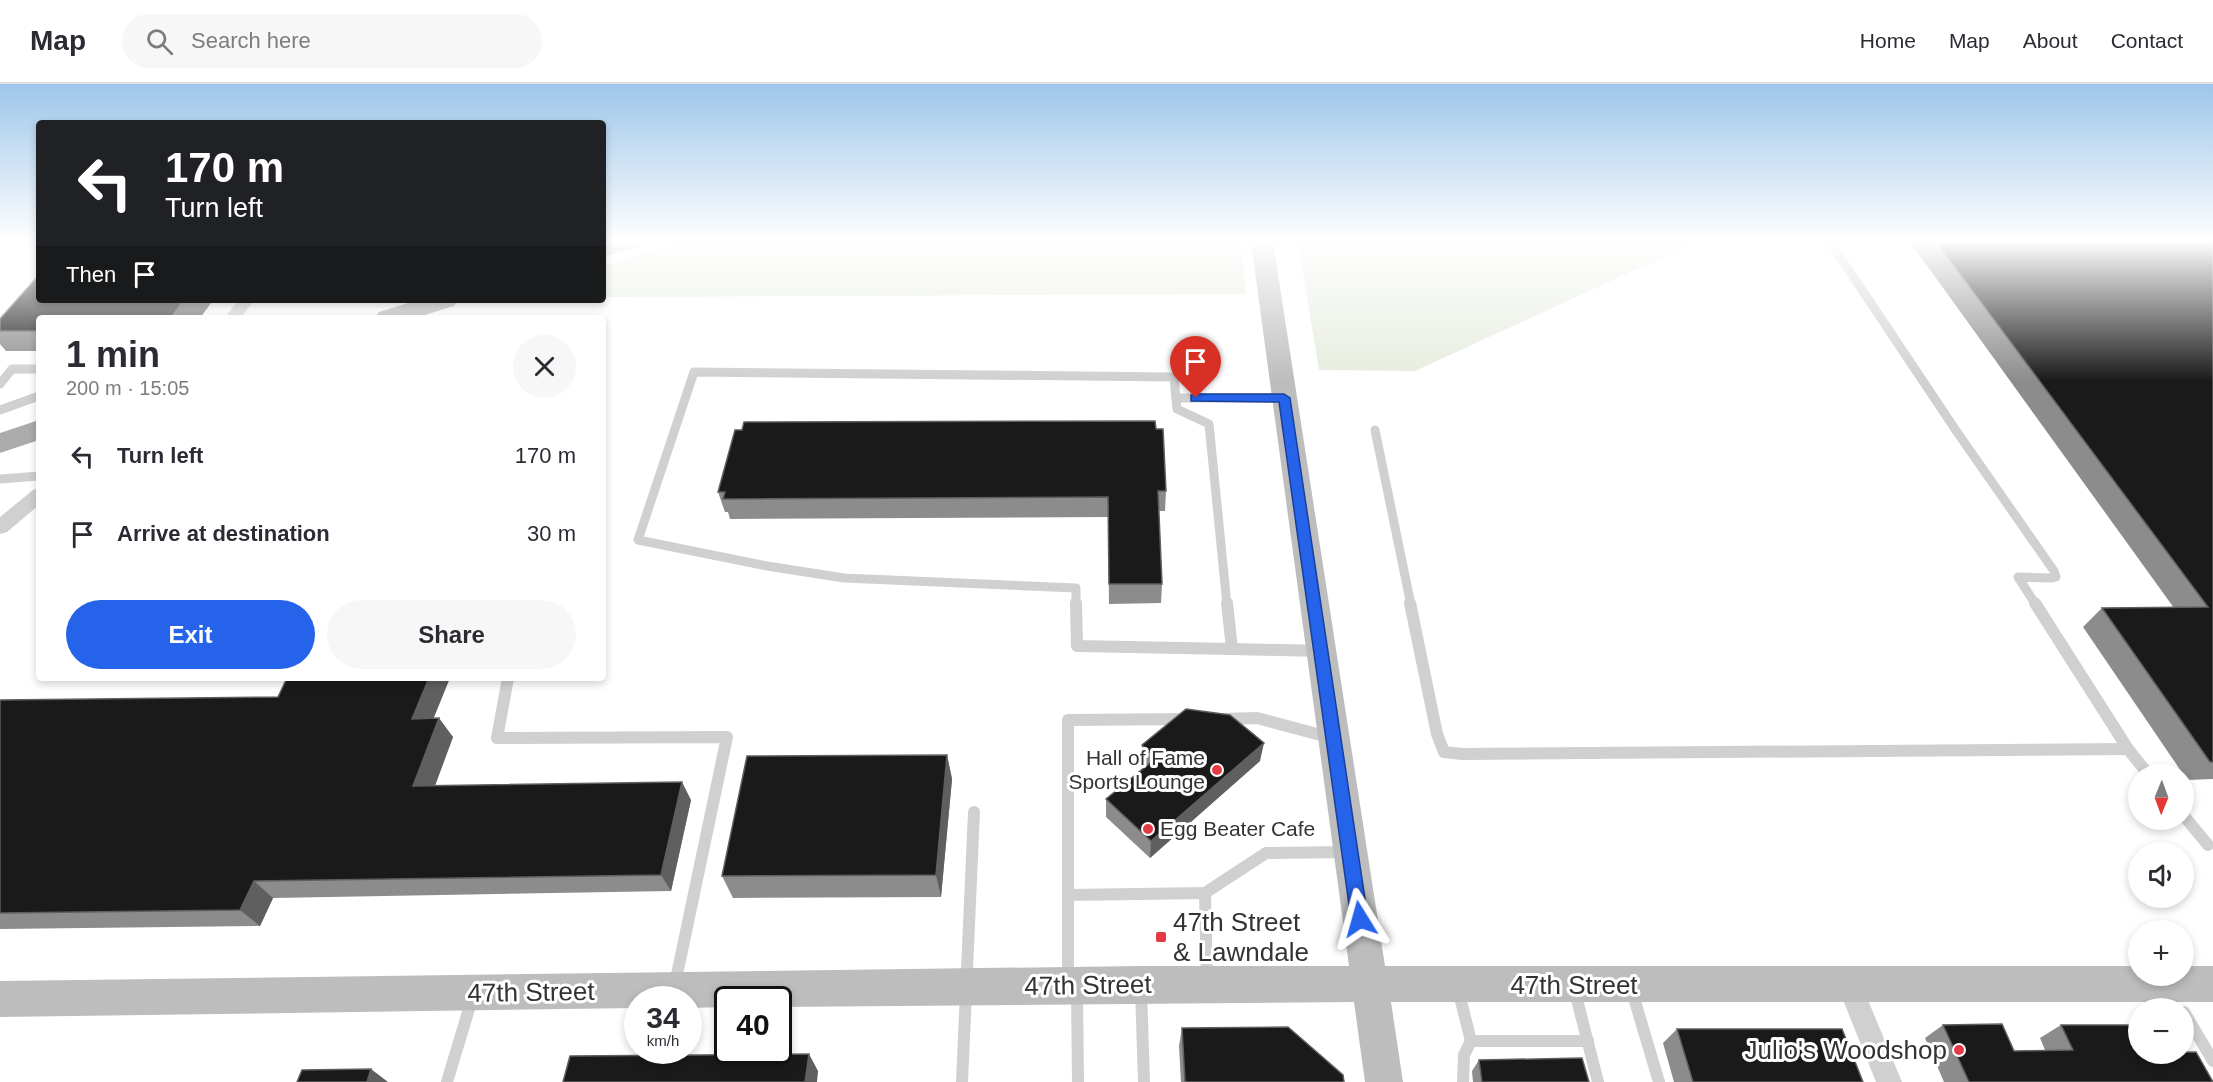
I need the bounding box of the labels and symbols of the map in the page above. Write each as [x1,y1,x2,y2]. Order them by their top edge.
pin [1170,336,1221,398]
place label: Hall of Fame Sports Lounge [1068,746,1205,793]
marker: Hall of Fame Sports Lounge [1210,763,1224,777]
north arrow [2128,764,2194,830]
place label: Egg Beater Cafe [1160,817,1315,840]
marker: Egg Beater Cafe [1141,822,1155,836]
position arrow [1328,887,1392,951]
place label: 47th Street & Lawndale [1173,907,1309,967]
marker: 47th Street & Lawndale [1154,930,1168,944]
street label: 47th Street [1024,969,1153,1001]
street label: 47th Street [1510,970,1638,1000]
street label: 47th Street [467,976,596,1008]
speed limit sign: 40 [714,986,792,1064]
place label: Julio's Woodshop [1745,1035,1947,1065]
marker: Julio's Woodshop [1952,1043,1966,1057]

